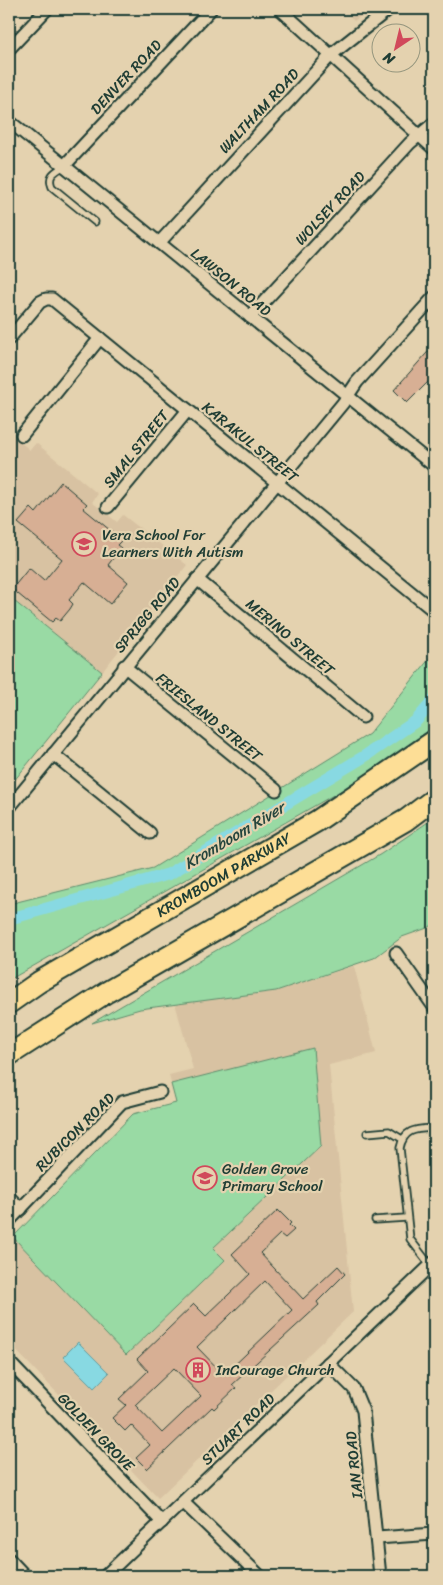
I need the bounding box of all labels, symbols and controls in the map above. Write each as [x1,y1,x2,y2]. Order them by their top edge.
north arrow [370,22,420,72]
street label: DENVER ROAD [84,33,168,121]
text: N [377,45,401,72]
street label: WALTHAM ROAD [212,62,306,160]
street label: WOLSEY ROAD [288,165,372,251]
street label: LAWSON ROAD [185,241,277,323]
street label: KARAKUL STREET [196,395,305,490]
street label: SMAL STREET [96,403,177,494]
place label: Vera School For Learners With Autism [102,522,244,565]
school or university icon: Vera School For Learners With Autism [71,531,97,557]
street label: SPRIGG ROAD [107,571,187,659]
street label: MERINO STREET [240,592,342,683]
street label: FRIESLAND STREET [150,666,269,769]
water label: Kromboom River [178,792,293,877]
street label: KROMBOOM PARKWAY [151,825,298,925]
street label: RUBICON ROAD [29,1086,121,1178]
place label: Golden Grove Primary School [222,1156,323,1199]
school or university icon: Golden Grove Primary School [192,1165,218,1191]
building icon: InCourage Church [185,1357,211,1383]
place label: InCourage Church [215,1357,335,1383]
street label: GOLDEN GROVE [51,1386,142,1479]
street label: STUART ROAD [195,1387,281,1471]
street label: IAN ROAD [338,1430,371,1501]

